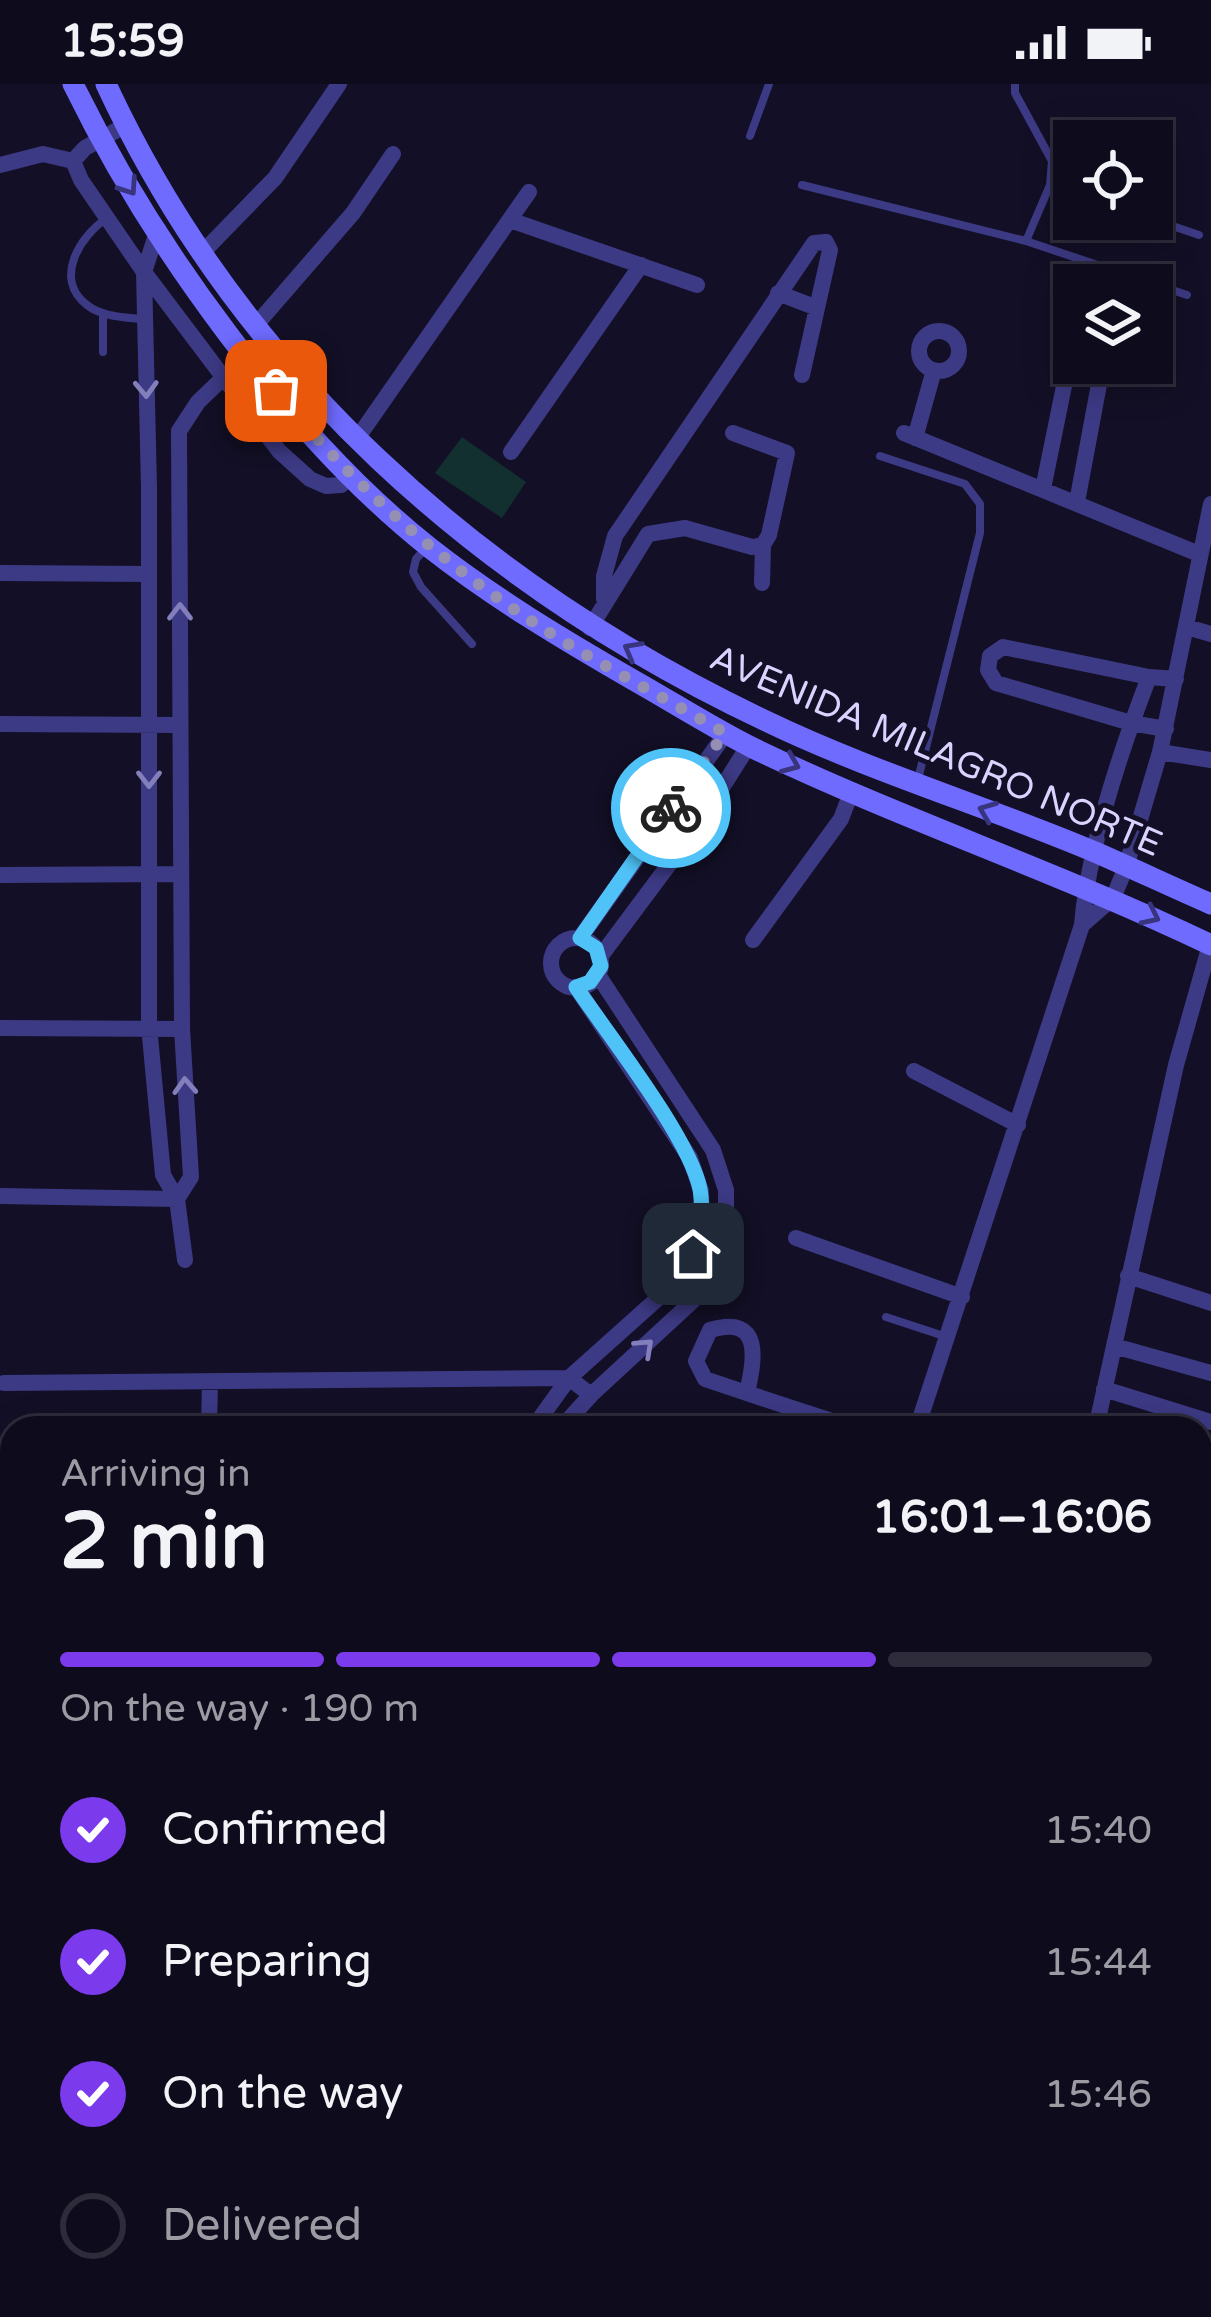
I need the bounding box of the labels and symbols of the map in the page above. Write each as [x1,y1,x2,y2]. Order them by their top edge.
one-way arrow [115,173,137,195]
pin [225,340,327,442]
one-way arrow [133,380,159,399]
one-way arrow [167,602,193,620]
street label: AVENIDA MILAGRO NORTE [704,636,1168,866]
one-way arrow [623,641,644,664]
courier [611,748,731,868]
one-way arrow [779,750,801,774]
one-way arrow [136,771,162,789]
one-way arrow [977,800,998,825]
one-way arrow [1139,901,1160,925]
one-way arrow [173,1076,199,1095]
pin [642,1203,744,1305]
one-way arrow [631,1339,653,1361]

